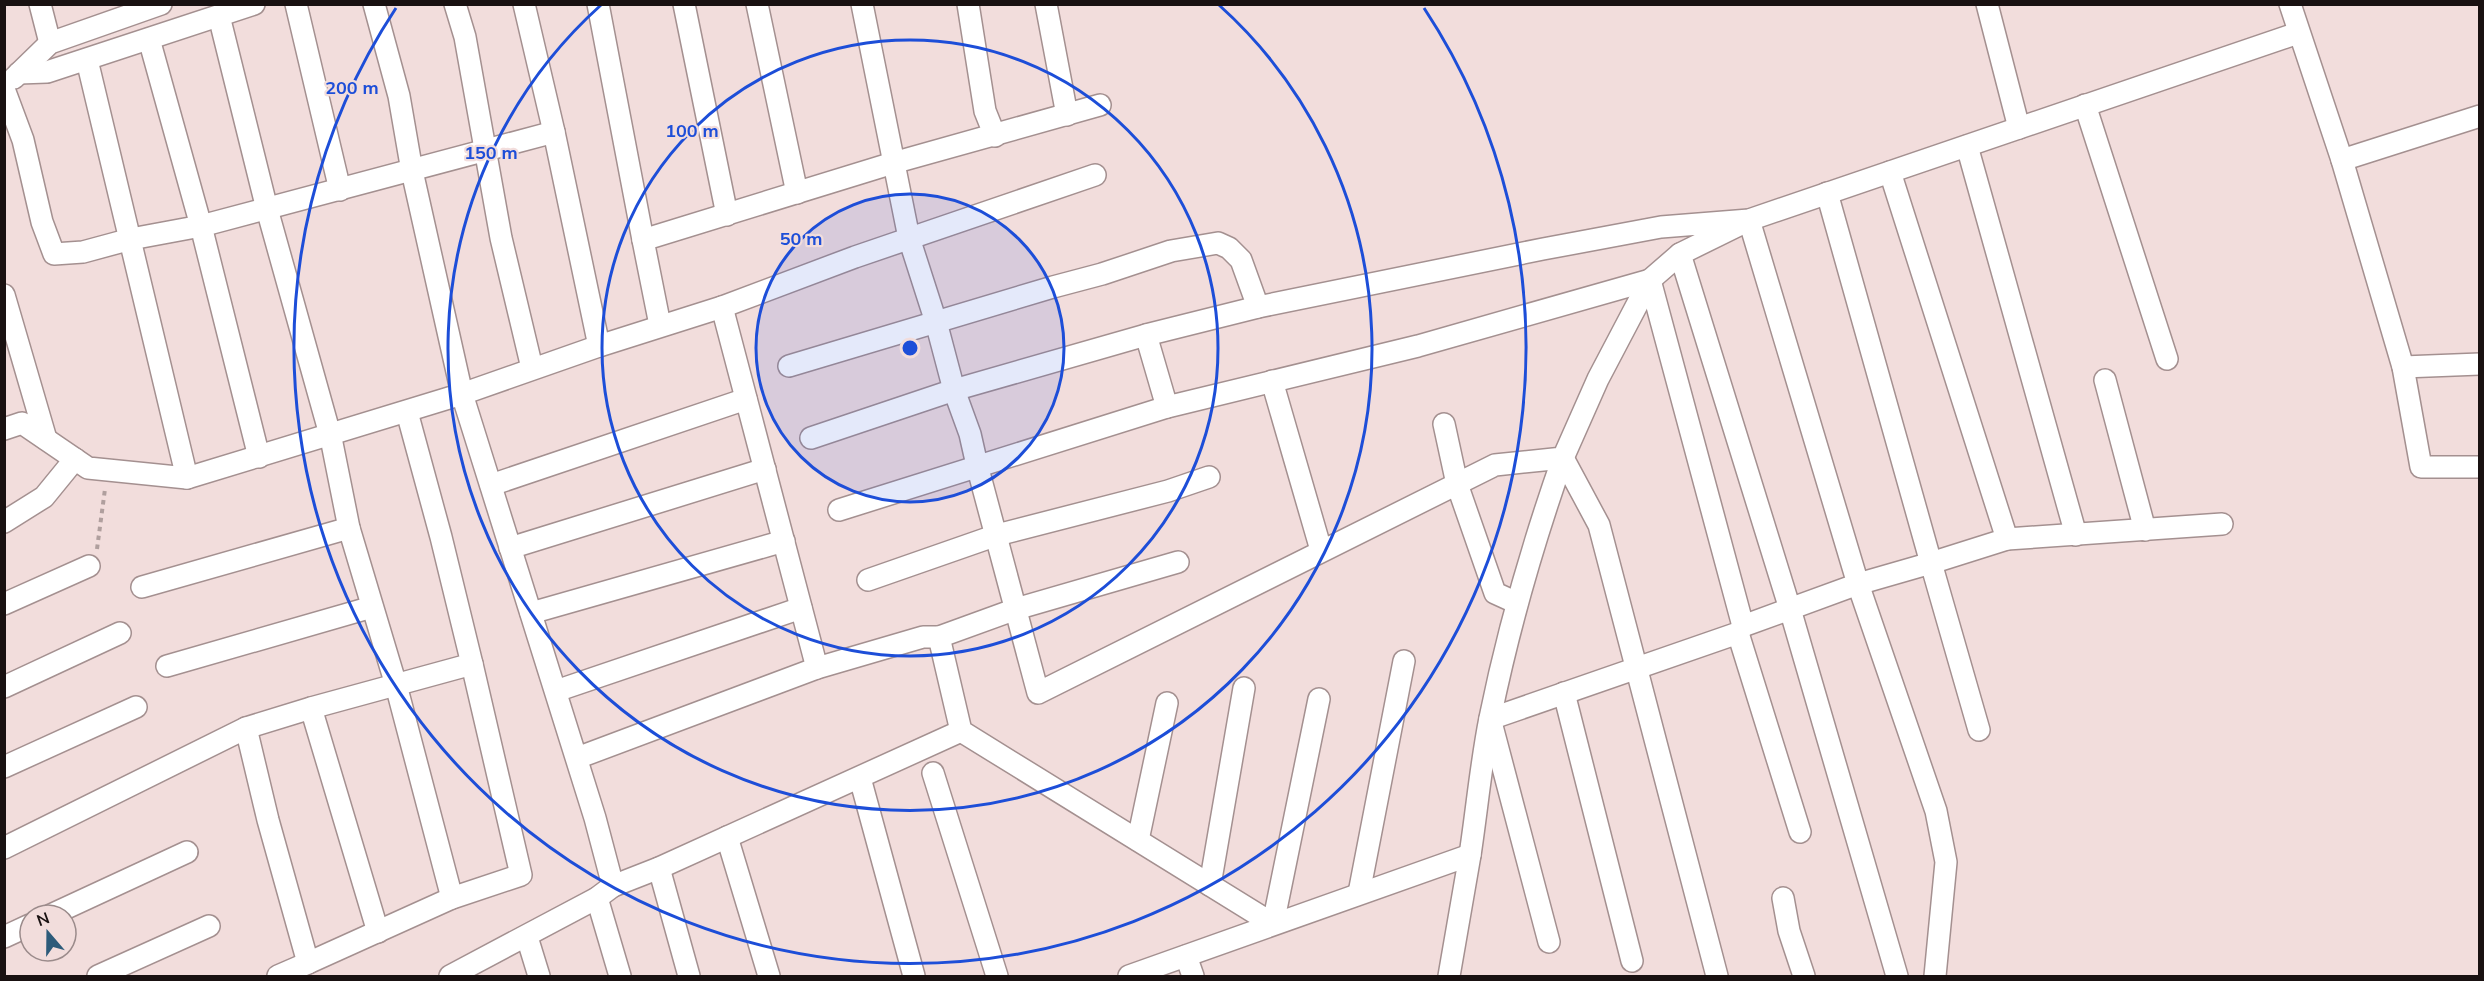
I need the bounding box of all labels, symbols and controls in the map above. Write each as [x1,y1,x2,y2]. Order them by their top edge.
text: 200 m [325,76,379,99]
text: 100 m [665,119,719,142]
text: 150 m [464,141,518,164]
text: 50 m [780,227,822,250]
centre of rings [900,338,920,358]
north arrow [18,903,78,963]
text: N [34,907,52,930]

